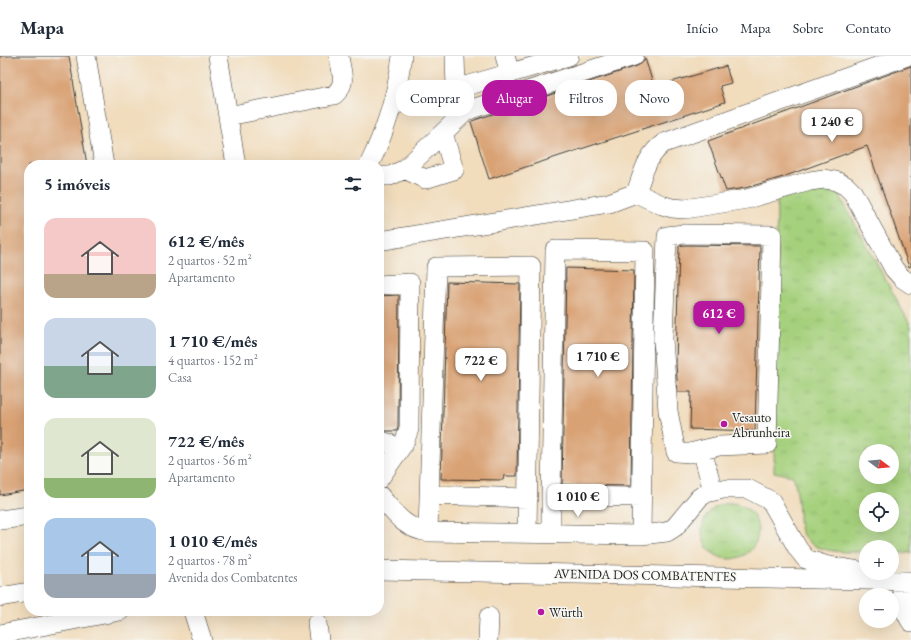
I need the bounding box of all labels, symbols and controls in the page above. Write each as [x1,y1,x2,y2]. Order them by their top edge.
text: Mapa [20,15,64,40]
text: Início [686,19,718,37]
text: Mapa [740,19,771,37]
text: Sobre [793,19,823,37]
text: Contato [845,19,891,37]
chip: Comprar [396,80,474,116]
chip: Alugar [482,80,547,116]
chip: Filtros [555,80,617,116]
chip: Novo [625,80,684,116]
pin: 1 240 € [795,109,869,143]
text: 1 240 € [810,113,854,130]
text: 5 imóveis [44,173,110,195]
icon: filters [342,173,364,195]
text: 612 €/mês [168,230,244,252]
icon: home [76,234,124,282]
text: 2 quartos · 52 m² [168,252,252,269]
text: Apartamento [168,269,235,286]
pin: 612 € [691,301,747,335]
text: 612 € [702,305,736,322]
text: 1 710 €/mês [168,330,257,352]
icon: home [76,334,124,382]
pin: 1 710 € [561,344,635,378]
pin: 722 € [453,348,509,382]
text: 1 710 € [576,348,620,365]
text: 4 quartos · 152 m² [168,352,258,369]
text: 722 € [464,352,498,369]
text: Casa [168,369,192,386]
place label: Vesauto Abrunheira [731,409,791,441]
marker: Vesauto Abrunheira [719,419,729,429]
text: 722 €/mês [168,430,244,452]
icon: home [76,434,124,482]
north arrow [859,444,899,484]
map controls [859,444,899,628]
text: 2 quartos · 56 m² [168,452,252,469]
text: Apartamento [168,469,235,486]
pin: 1 010 € [541,484,615,518]
text: 1 010 € [556,488,600,505]
button: locate [859,492,899,532]
text: 1 010 €/mês [168,530,257,552]
icon: home [76,534,124,582]
button: + [859,540,899,580]
text: 2 quartos · 78 m² [168,552,252,569]
street label: AVENIDA DOS COMBATENTES [553,565,736,585]
text: Avenida dos Combatentes [168,569,298,586]
button: − [859,588,899,628]
place label: Würth [549,604,583,621]
marker: Würth [536,607,546,617]

